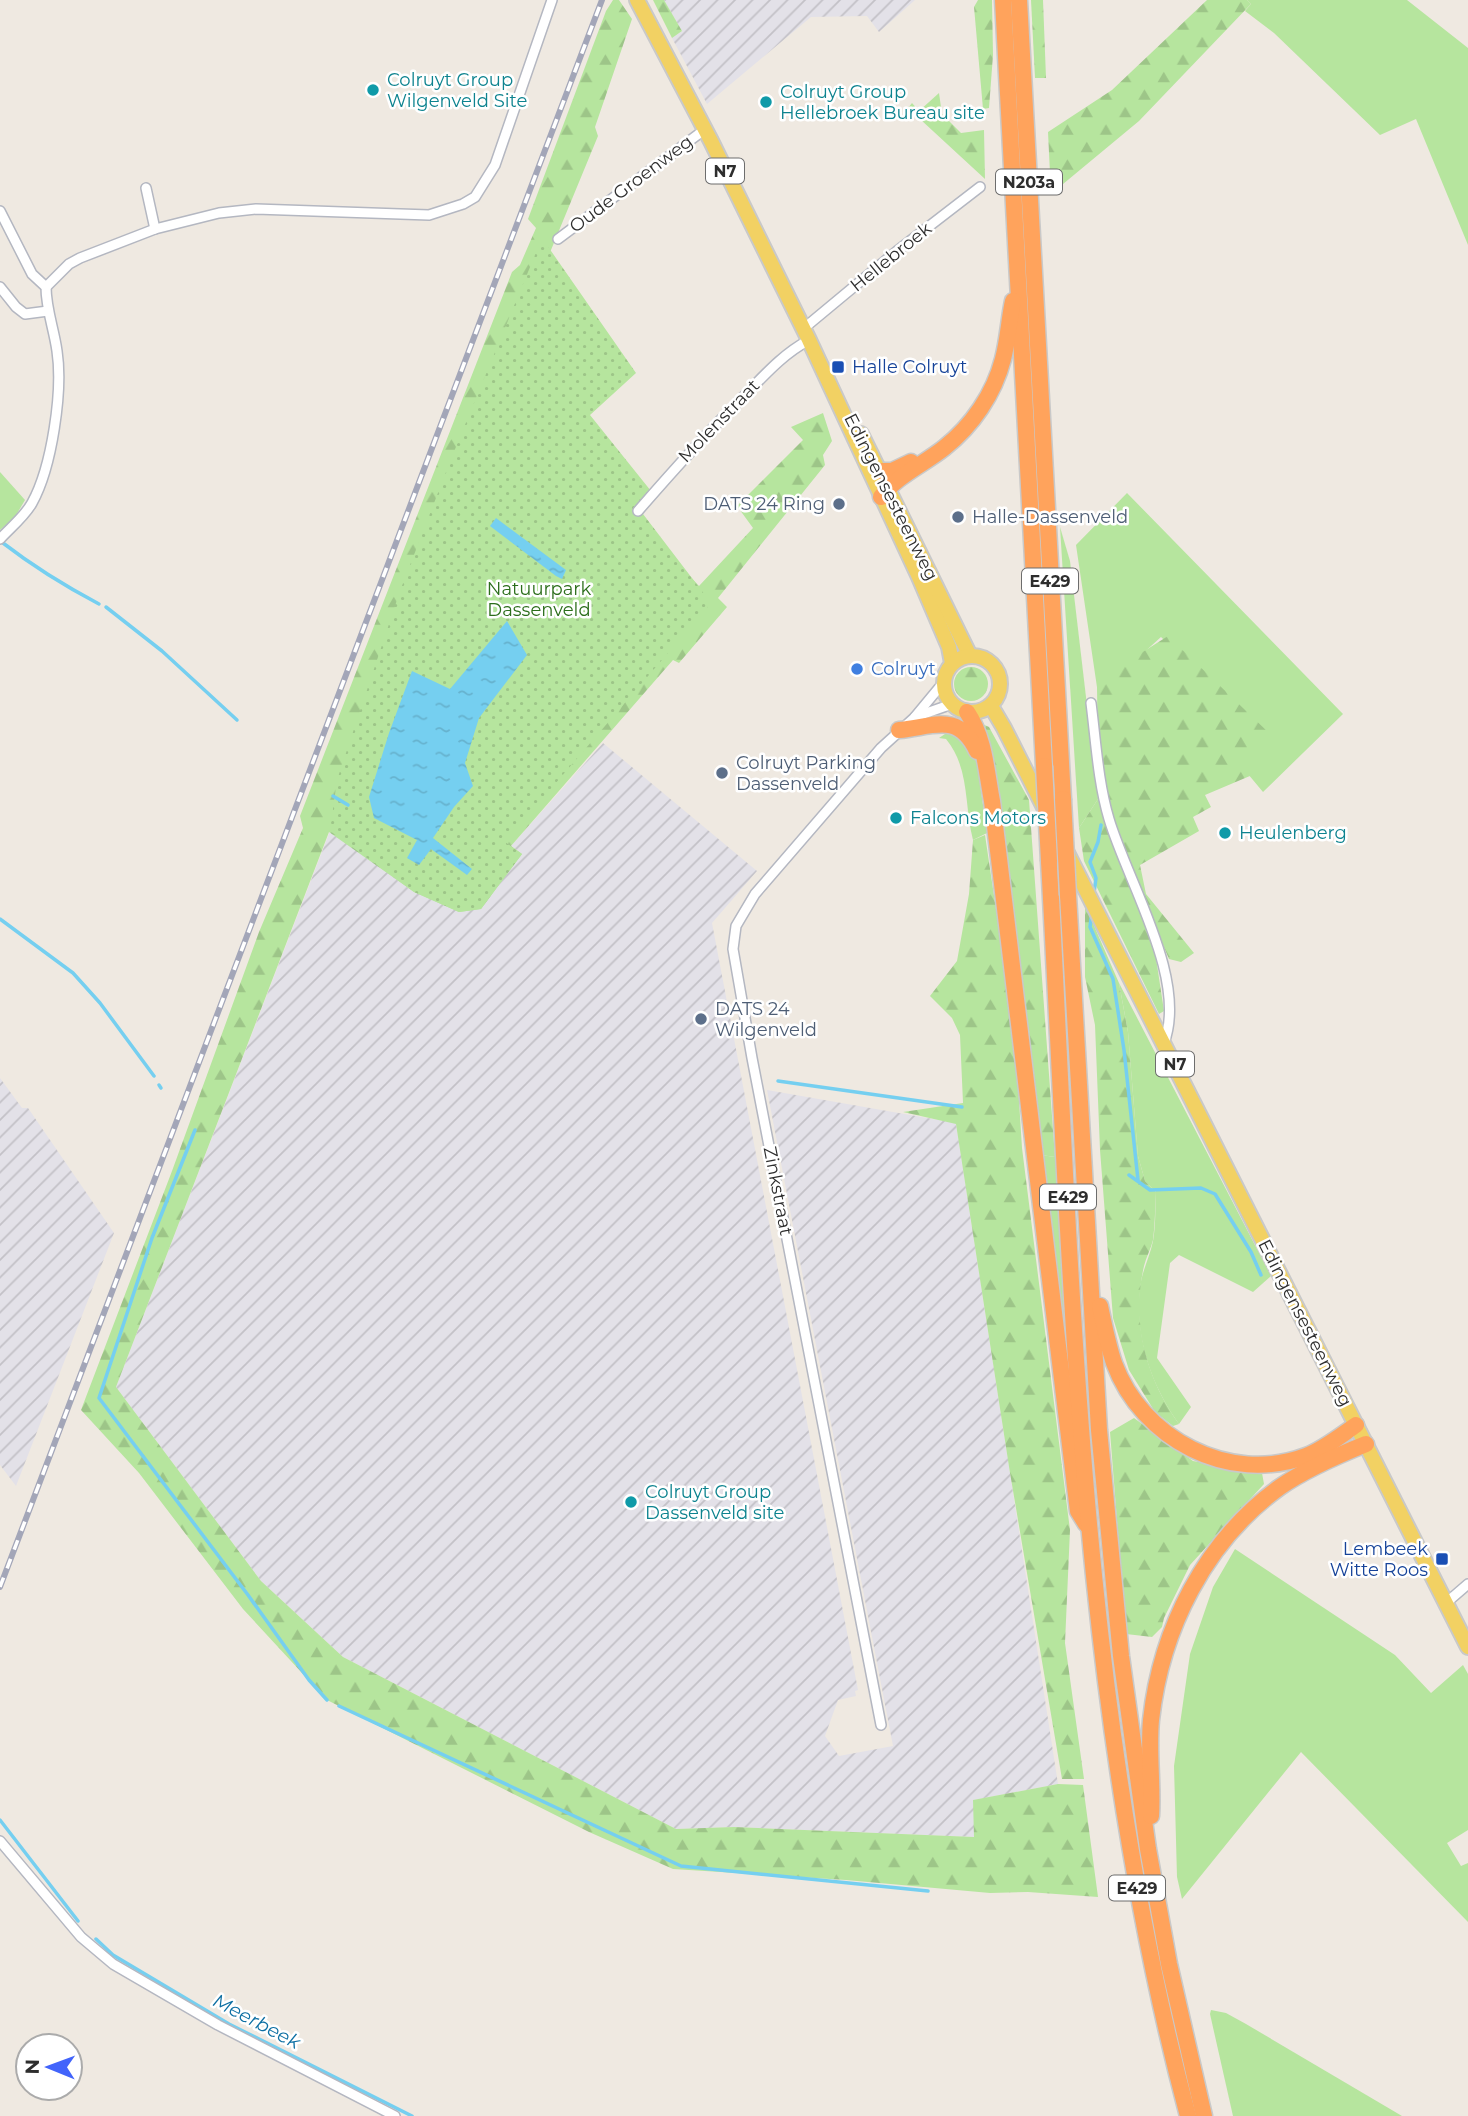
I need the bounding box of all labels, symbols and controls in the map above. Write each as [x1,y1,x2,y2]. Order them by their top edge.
place label: Colruyt Group Wilgenveld Site [387,69,527,112]
place label: Colruyt Group Hellebroek Bureau site [780,81,985,124]
marker: Colruyt Group Wilgenveld Site [365,82,381,98]
marker: Colruyt Group Hellebroek Bureau site [758,94,774,110]
street label: Oude Groenweg [565,130,697,238]
road number: N7 [706,158,744,183]
road number: N203a [996,170,1062,194]
street label: Hellebroek [846,217,936,296]
place label: Halle Colruyt [852,356,967,378]
marker: Halle Colruyt [830,359,846,375]
street label: Molenstraat [674,375,764,467]
street label: Edingensesteenweg [839,410,943,584]
place label: DATS 24 Ring [703,493,825,515]
marker: DATS 24 Ring [831,496,847,512]
place label: Halle-Dassenveld [972,506,1128,528]
marker: Halle-Dassenveld [950,509,966,525]
road number: E429 [1022,568,1078,594]
park label: Natuurpark Dassenveld [487,578,591,621]
place label: Colruyt [871,658,936,680]
marker: Colruyt [849,661,865,677]
place label: Colruyt Parking Dassenveld [736,752,876,795]
marker: Colruyt Parking Dassenveld [714,765,730,781]
place label: Falcons Motors [910,807,1046,829]
marker: Falcons Motors [888,810,904,826]
place label: Heulenberg [1239,822,1347,844]
marker: Heulenberg [1217,825,1233,841]
place label: DATS 24 Wilgenveld [715,998,817,1041]
marker: DATS 24 Wilgenveld [693,1011,709,1027]
road number: N7 [1156,1052,1194,1076]
street label: Zinkstraat [759,1145,797,1237]
road number: E429 [1040,1184,1096,1210]
street label: Edingensesteenweg [1253,1236,1357,1410]
place label: Colruyt Group Dassenveld site [645,1481,784,1524]
marker: Colruyt Group Dassenveld site [623,1494,639,1510]
place label: Lembeek Witte Roos [1330,1538,1428,1581]
marker: Lembeek Witte Roos [1434,1551,1450,1567]
road number: E429 [1109,1876,1165,1900]
water label: Meerbeek [209,1989,305,2054]
north arrow [14,2032,84,2102]
text: N [21,2059,44,2075]

